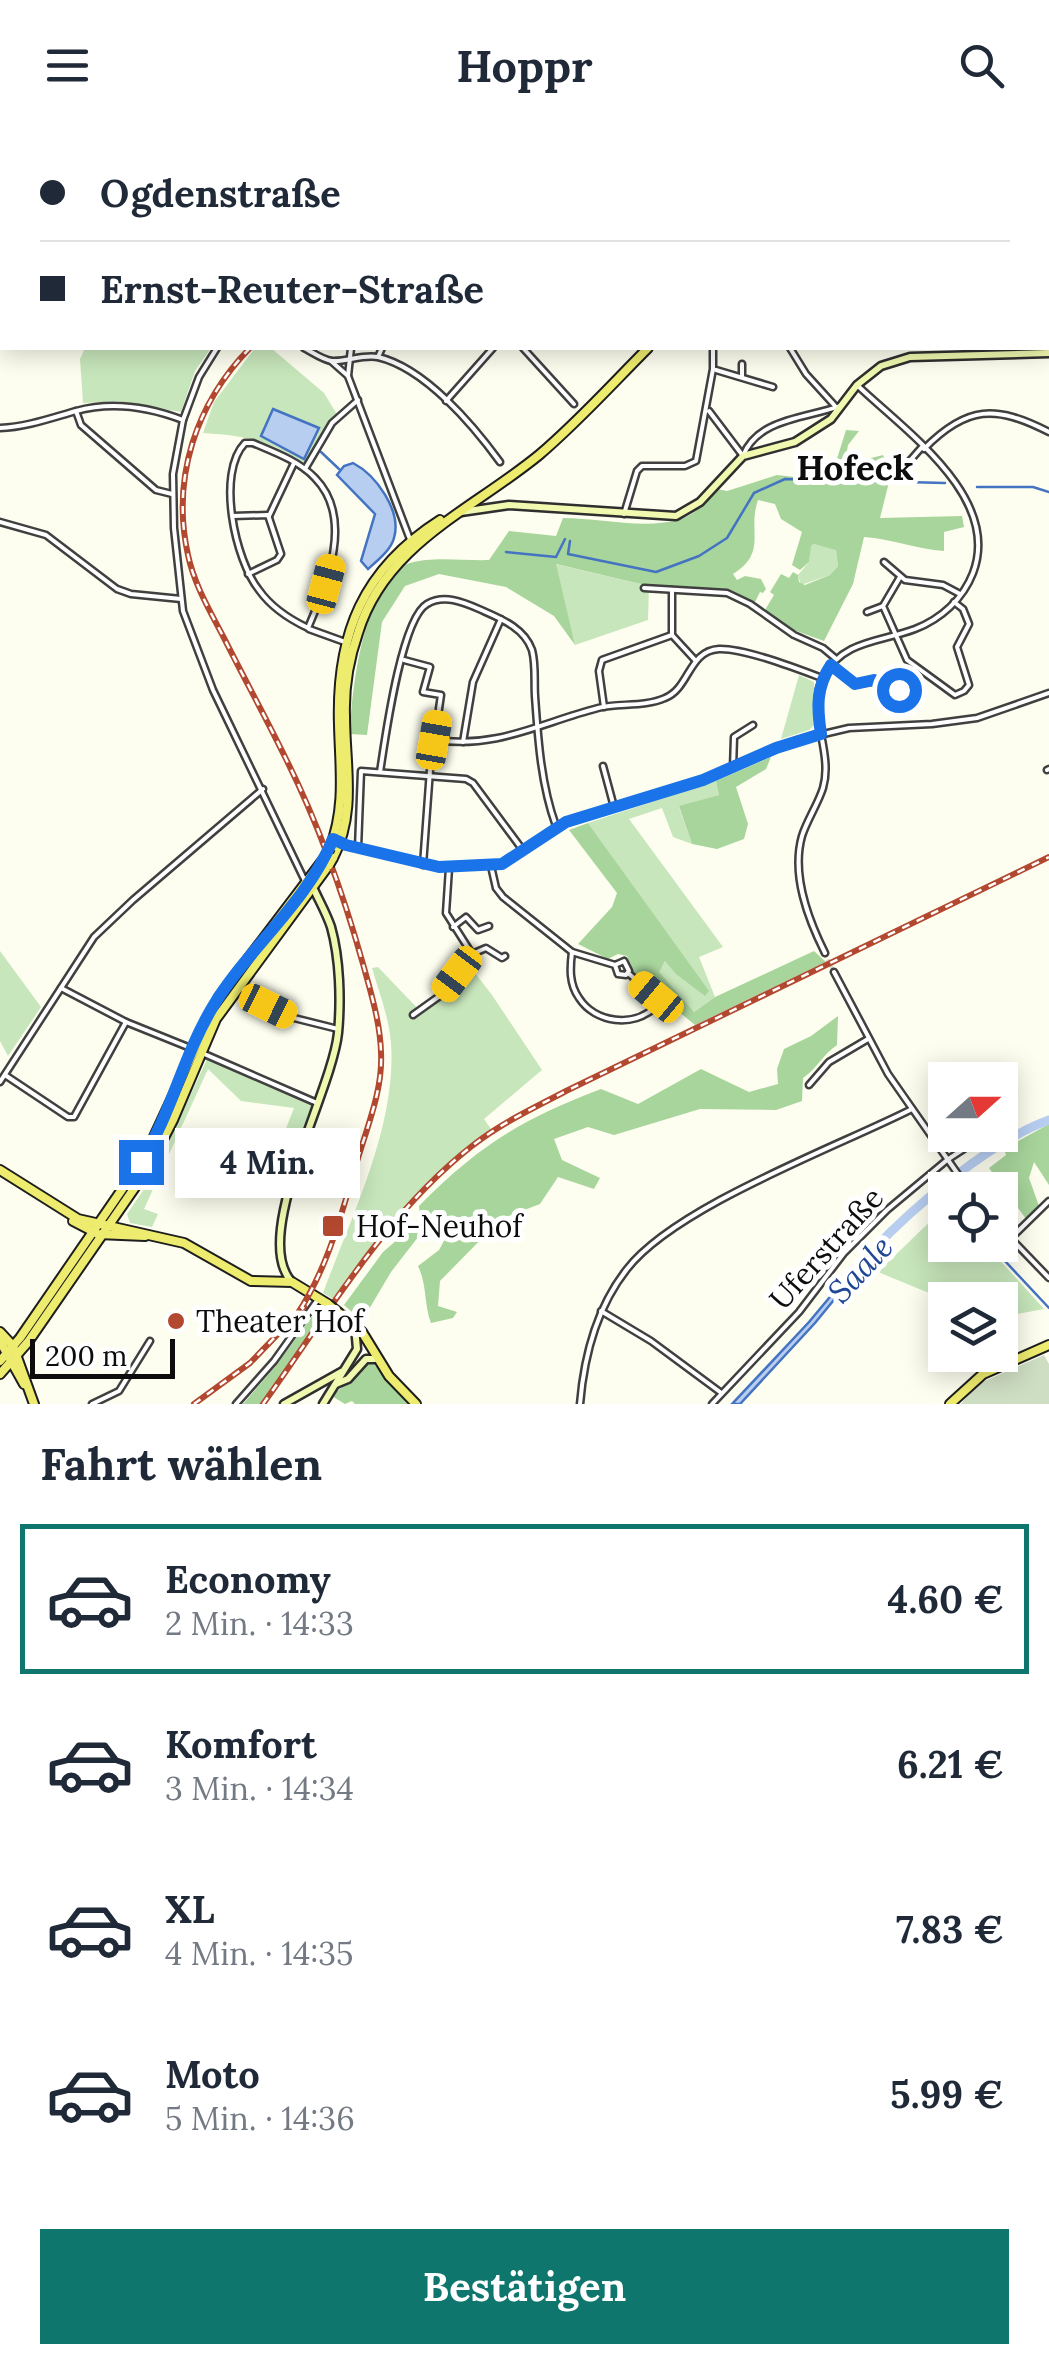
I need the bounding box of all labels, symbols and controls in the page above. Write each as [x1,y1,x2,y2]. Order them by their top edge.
text: Hoppr [456,37,593,94]
icon: menu [40,38,95,93]
icon: search [954,38,1009,93]
text: Ogdenstraße [100,169,341,217]
text: Ernst-Reuter-Straße [100,265,484,313]
district label: Hofeck [796,445,914,490]
car [304,551,348,617]
route start [877,668,922,713]
car [414,708,454,772]
car [427,941,487,1007]
car [623,966,689,1028]
car [234,979,302,1033]
north arrow [928,1062,1018,1152]
map controls [928,1062,1018,1372]
callout: 4 Min. [176,1127,361,1197]
route end [119,1140,164,1185]
text: 4 Min. [220,1142,315,1183]
button: locate [928,1172,1018,1262]
street label: Uferstraße [761,1179,891,1317]
place label: Hof-Neuhof [356,1207,524,1245]
marker: Hof-Neuhof [320,1213,346,1239]
water label: Saale [819,1227,901,1311]
button: layers [928,1282,1018,1372]
place label: Theater Hof [196,1302,366,1340]
marker: Theater Hof [165,1310,187,1332]
scale bar [30,1334,175,1378]
text: 200 m [45,1338,127,1374]
text: Fahrt wählen [40,1435,322,1492]
icon: car [45,1554,135,1644]
text: Economy [165,1555,331,1603]
text: 4.60 € [888,1575,1004,1623]
text: 2 Min. · 14:33 [165,1603,354,1644]
icon: car [45,1719,135,1809]
text: Komfort [165,1720,317,1768]
text: 6.21 € [897,1740,1004,1788]
text: 3 Min. · 14:34 [165,1768,354,1809]
icon: car [45,1884,135,1974]
text: XL [165,1885,215,1933]
text: 7.83 € [896,1905,1004,1953]
text: 4 Min. · 14:35 [165,1933,354,1974]
icon: car [45,2049,135,2139]
text: Moto [165,2050,260,2098]
text: 5.99 € [890,2070,1004,2118]
text: 5 Min. · 14:36 [165,2098,355,2139]
button: Bestätigen [40,2229,1009,2344]

